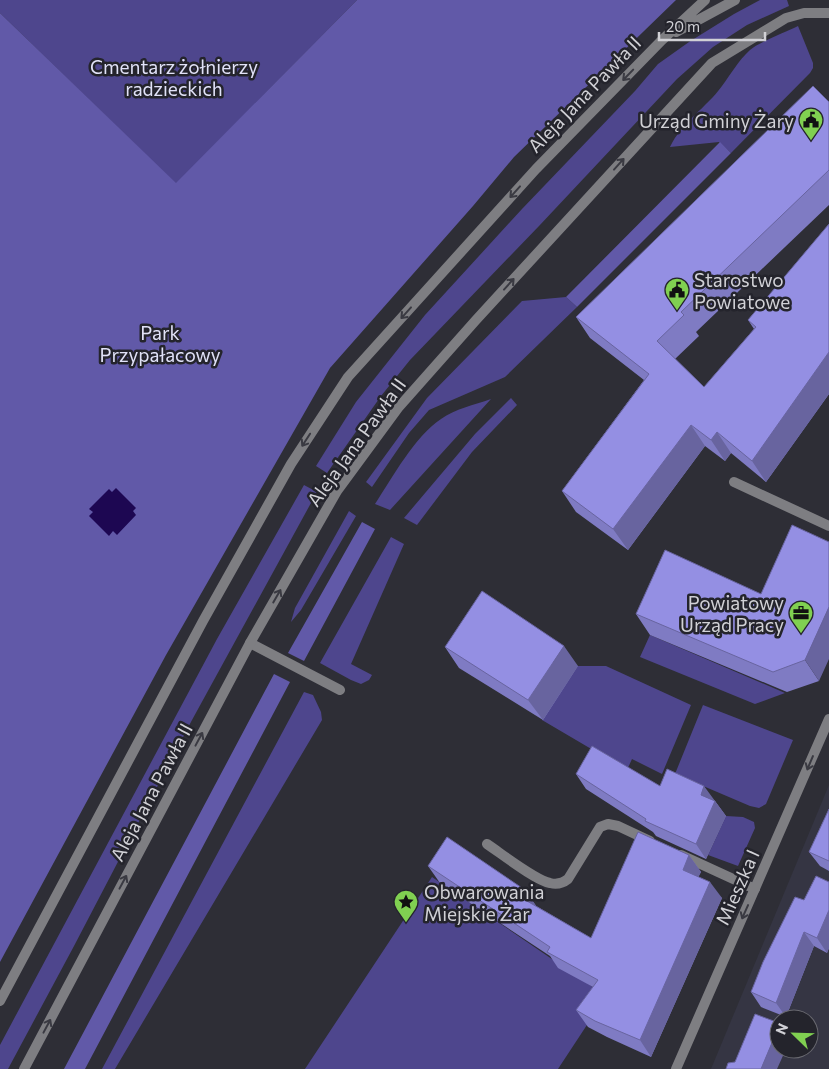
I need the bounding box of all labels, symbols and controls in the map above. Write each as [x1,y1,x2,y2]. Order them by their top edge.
scale bar [659,10,765,42]
text: 20 m [666,17,700,35]
street label: Aleja Jana Pawła II [523,31,645,157]
park label: Cmentarz żołnierzy radzieckich [90,55,258,100]
one-way arrow [622,69,634,81]
public building icon: Urząd Gminy Żary [798,107,824,141]
place label: Urząd Gminy Żary [639,109,794,132]
one-way arrow [613,158,625,171]
one-way arrow [509,186,521,199]
place label: Starostwo Powiatowe [694,268,790,313]
public building icon: Starostwo Powiatowe [664,277,690,311]
one-way arrow [503,278,515,291]
one-way arrow [400,306,412,319]
park label: Park Przypałacowy [99,321,221,366]
street label: Aleja Jana Pawła II [302,373,410,511]
one-way arrow [301,433,311,447]
one-way arrow [272,589,282,604]
place label: Powiatowy Urząd Pracy [680,591,784,636]
office icon: Powiatowy Urząd Pracy [788,600,814,634]
street label: Aleja Jana Pawła II [105,719,197,865]
one-way arrow [194,731,204,746]
one-way arrow [804,755,814,770]
street label: Mieszka I [710,846,764,928]
one-way arrow [118,875,128,890]
place label: Obwarowania Miejskie Żar [424,880,544,925]
place icon: Obwarowania Miejskie Żar [393,889,419,923]
one-way arrow [739,904,749,919]
north arrow [769,1009,819,1059]
one-way arrow [43,1019,52,1034]
text: N [772,1021,791,1037]

